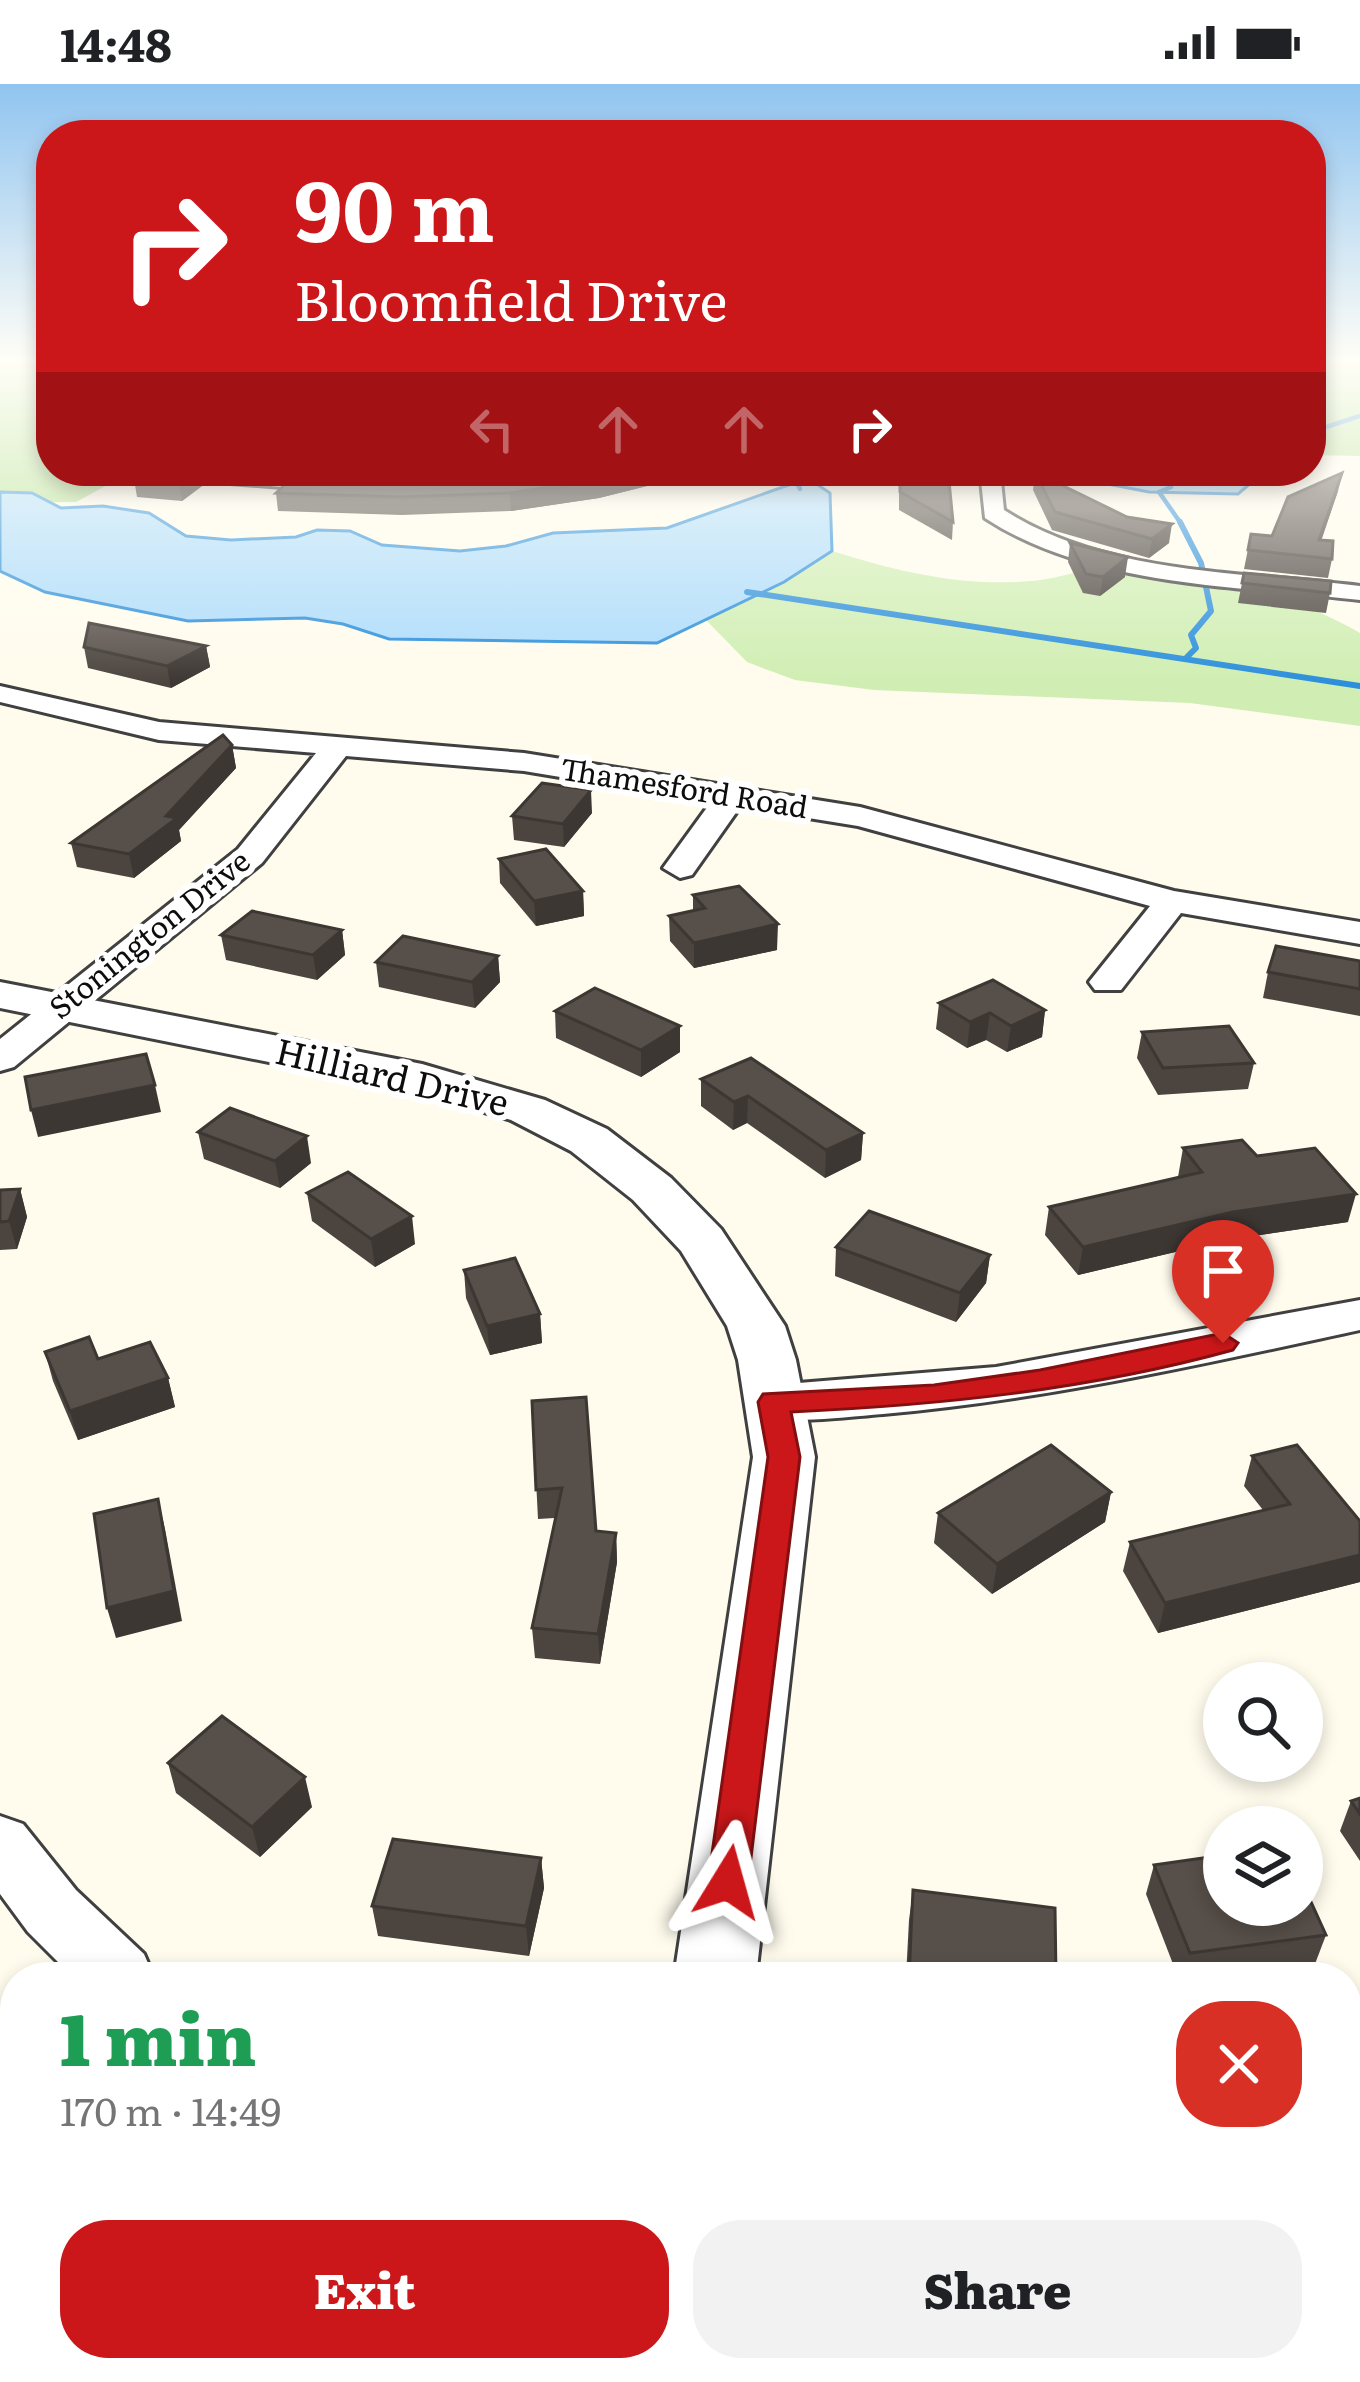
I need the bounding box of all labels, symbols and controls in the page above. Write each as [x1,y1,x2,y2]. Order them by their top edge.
text: 14:48 [60,9,172,76]
text: 90 m [294,143,495,268]
icon: right [96,168,252,324]
text: Bloomfield Drive [294,257,727,338]
icon: left [459,396,525,462]
icon: ahead [585,396,651,462]
icon: ahead [711,396,777,462]
icon: right [837,396,903,462]
street label: Thamesford Road [558,745,811,827]
street label: Stonington Drive [38,838,258,1028]
street label: Hilliard Drive [271,1022,514,1127]
pin [1172,1220,1274,1343]
icon: arrive [1190,1238,1256,1304]
map controls [1203,1662,1323,1926]
button: search [1203,1662,1323,1782]
button: layers [1203,1806,1323,1926]
position arrow [665,1819,791,1945]
text: 1 min [60,1981,256,2088]
button: close [1176,2001,1302,2127]
text: 170 m · 14:49 [60,2080,281,2138]
button: Exit [60,2220,669,2358]
button: Share [693,2220,1302,2358]

